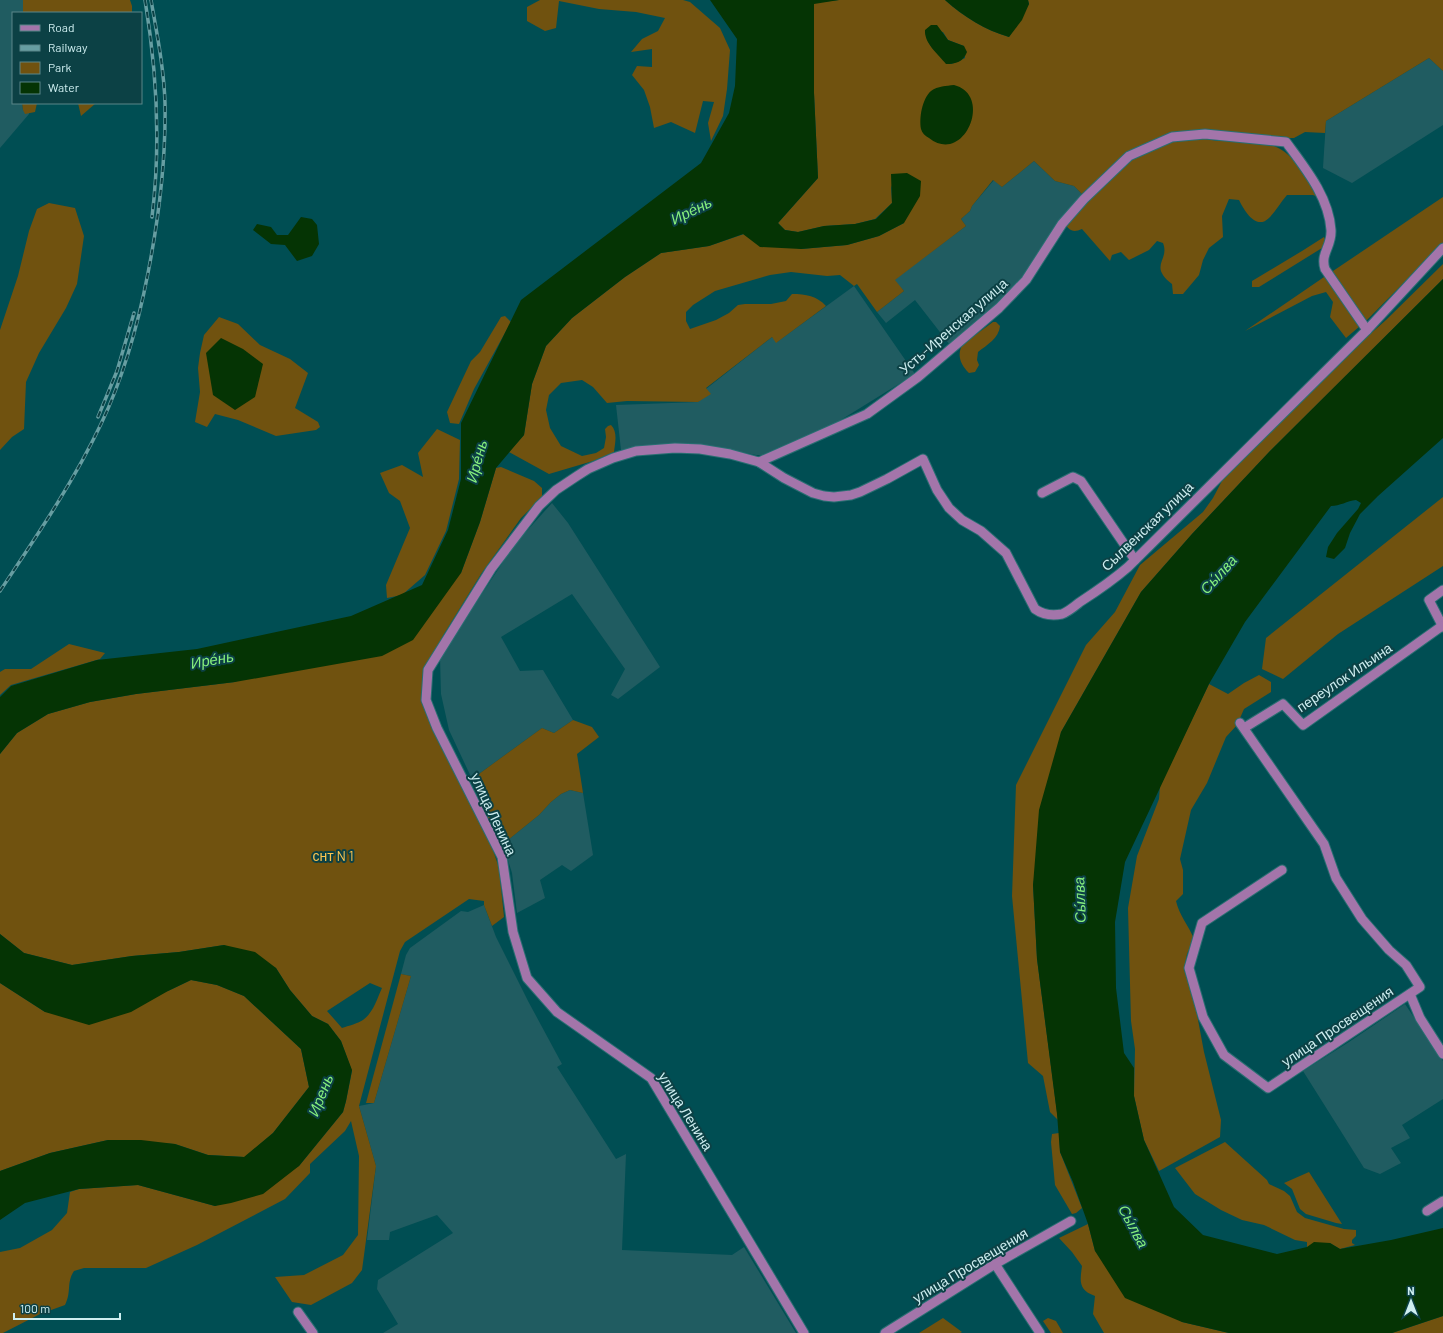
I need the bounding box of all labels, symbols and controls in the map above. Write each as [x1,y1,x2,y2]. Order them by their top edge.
legend [12,12,142,104]
text: Road [48,20,75,34]
text: Railway [48,40,88,54]
text: Park [48,60,72,74]
text: Water [48,80,80,94]
water label: Ире́нь [667,192,715,228]
street label: Усть-Иренская улица [895,274,1011,378]
water label: Ире́нь [462,438,490,484]
street label: Сылвенская улица [1097,478,1197,574]
water label: Сы́лва [1196,551,1240,597]
street label: переулок Ильина [1293,639,1395,715]
water label: Ире́нь [189,646,235,672]
street label: улица Ленина [467,770,521,858]
park label: снт N 1 [312,847,354,864]
water label: Сы́лва [1069,877,1089,923]
street label: улица Просвещения [1278,982,1396,1070]
street label: улица Ленина [655,1069,717,1154]
water label: Ирень [303,1071,337,1119]
water label: Сы́лва [1115,1201,1153,1251]
street label: улица Просвещения [909,1224,1031,1306]
north arrow [1391,1281,1431,1321]
text: N [1407,1284,1415,1297]
scale bar [14,1295,120,1321]
text: 100 m [20,1301,50,1315]

